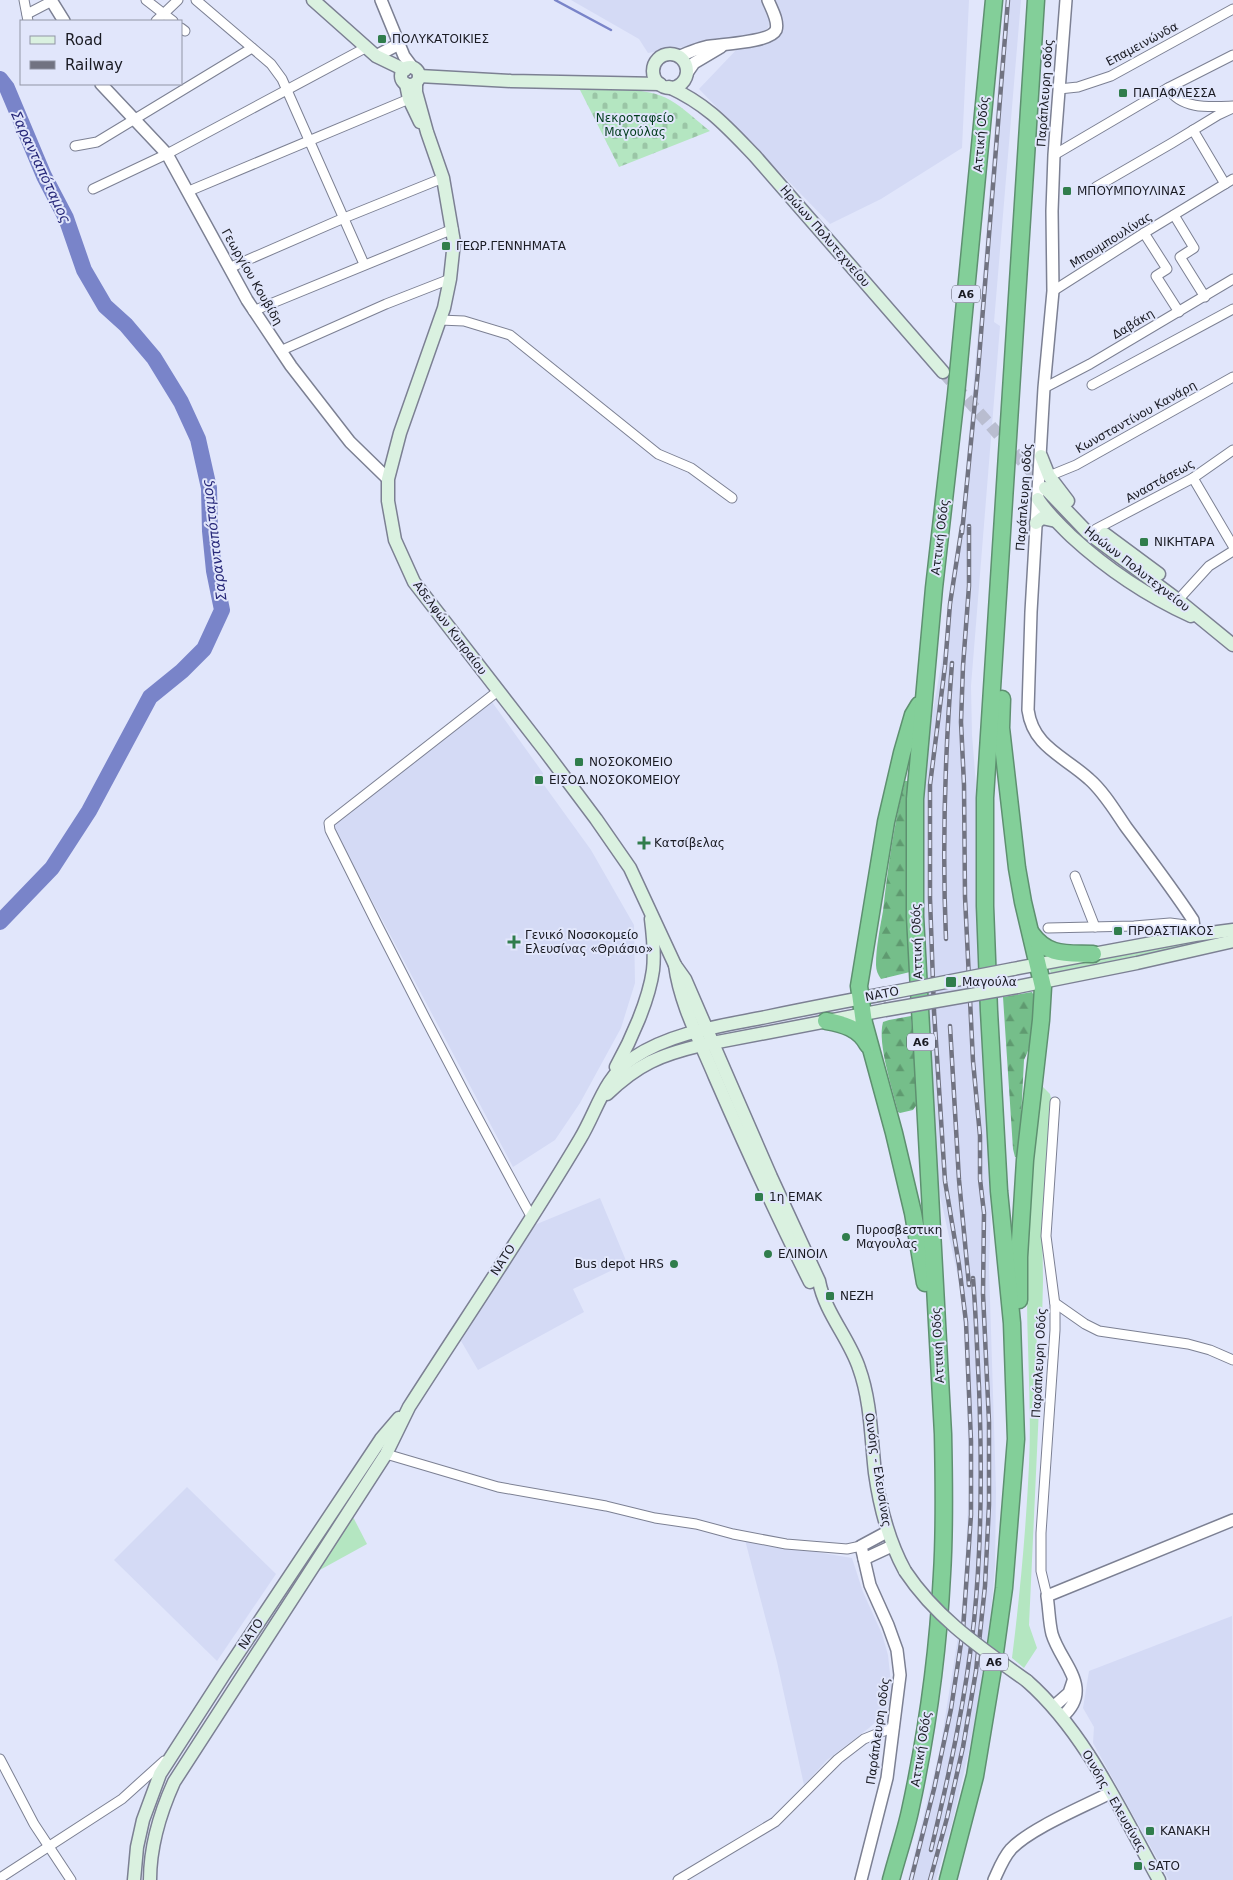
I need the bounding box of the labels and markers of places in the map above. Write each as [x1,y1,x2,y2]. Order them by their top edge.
place label: ΠΟΛΥΚΑΤΟΙΚΙΕΣ [392,32,489,46]
marker: ΠΟΛΥΚΑΤΟΙΚΙΕΣ [376,33,388,45]
place label: ΠΑΠΑΦΛΕΣΣΑ [1133,86,1217,100]
marker: ΠΑΠΑΦΛΕΣΣΑ [1117,87,1129,99]
place label: ΜΠΟΥΜΠΟΥΛΙΝΑΣ [1077,184,1186,198]
marker: ΜΠΟΥΜΠΟΥΛΙΝΑΣ [1061,185,1073,197]
place label: ΓΕΩΡ.ΓΕΝΝΗΜΑΤΑ [456,239,567,253]
marker: ΓΕΩΡ.ΓΕΝΝΗΜΑΤΑ [440,240,452,252]
place label: ΝΙΚΗΤΑΡΑ [1154,535,1215,549]
marker: ΝΙΚΗΤΑΡΑ [1138,536,1150,548]
place label: ΝΟΣΟΚΟΜΕΙΟ [589,755,673,769]
marker: ΝΟΣΟΚΟΜΕΙΟ [573,756,585,768]
place label: ΕΙΣΟΔ.ΝΟΣΟΚΟΜΕΙΟΥ [549,773,681,787]
marker: ΕΙΣΟΔ.ΝΟΣΟΚΟΜΕΙΟΥ [533,774,545,786]
place label: Κατσίβελας [654,836,725,850]
marker: Κατσίβελας [638,837,650,849]
place label: ΠΡΟΑΣΤΙΑΚΟΣ [1128,924,1213,938]
marker: ΠΡΟΑΣΤΙΑΚΟΣ [1112,925,1124,937]
place label: Γενικό Νοσοκομείο Ελευσίνας «Θριάσιο» [525,928,653,956]
marker: Γενικό Νοσοκομείο Ελευσίνας «Θριάσιο» [507,935,521,949]
marker: Μαγούλα [944,975,958,989]
place label: Μαγούλα [962,975,1017,989]
place label: 1η ΕΜΑΚ [769,1190,823,1204]
marker: 1η ΕΜΑΚ [753,1191,765,1203]
place label: Πυροσβεστικη Μαγουλας [856,1223,942,1251]
marker: Πυροσβεστικη Μαγουλας [840,1231,852,1243]
place label: ΕΛΙΝΟΙΛ [778,1247,828,1261]
marker: ΕΛΙΝΟΙΛ [762,1248,774,1260]
place label: Bus depot HRS [575,1257,664,1271]
marker: Bus depot HRS [668,1258,680,1270]
place label: ΝΕΖΗ [840,1289,874,1303]
marker: ΝΕΖΗ [824,1290,836,1302]
place label: ΚΑΝΑΚΗ [1160,1824,1210,1838]
marker: ΚΑΝΑΚΗ [1144,1825,1156,1837]
place label: SATO [1148,1859,1180,1873]
marker: SATO [1132,1860,1144,1872]

